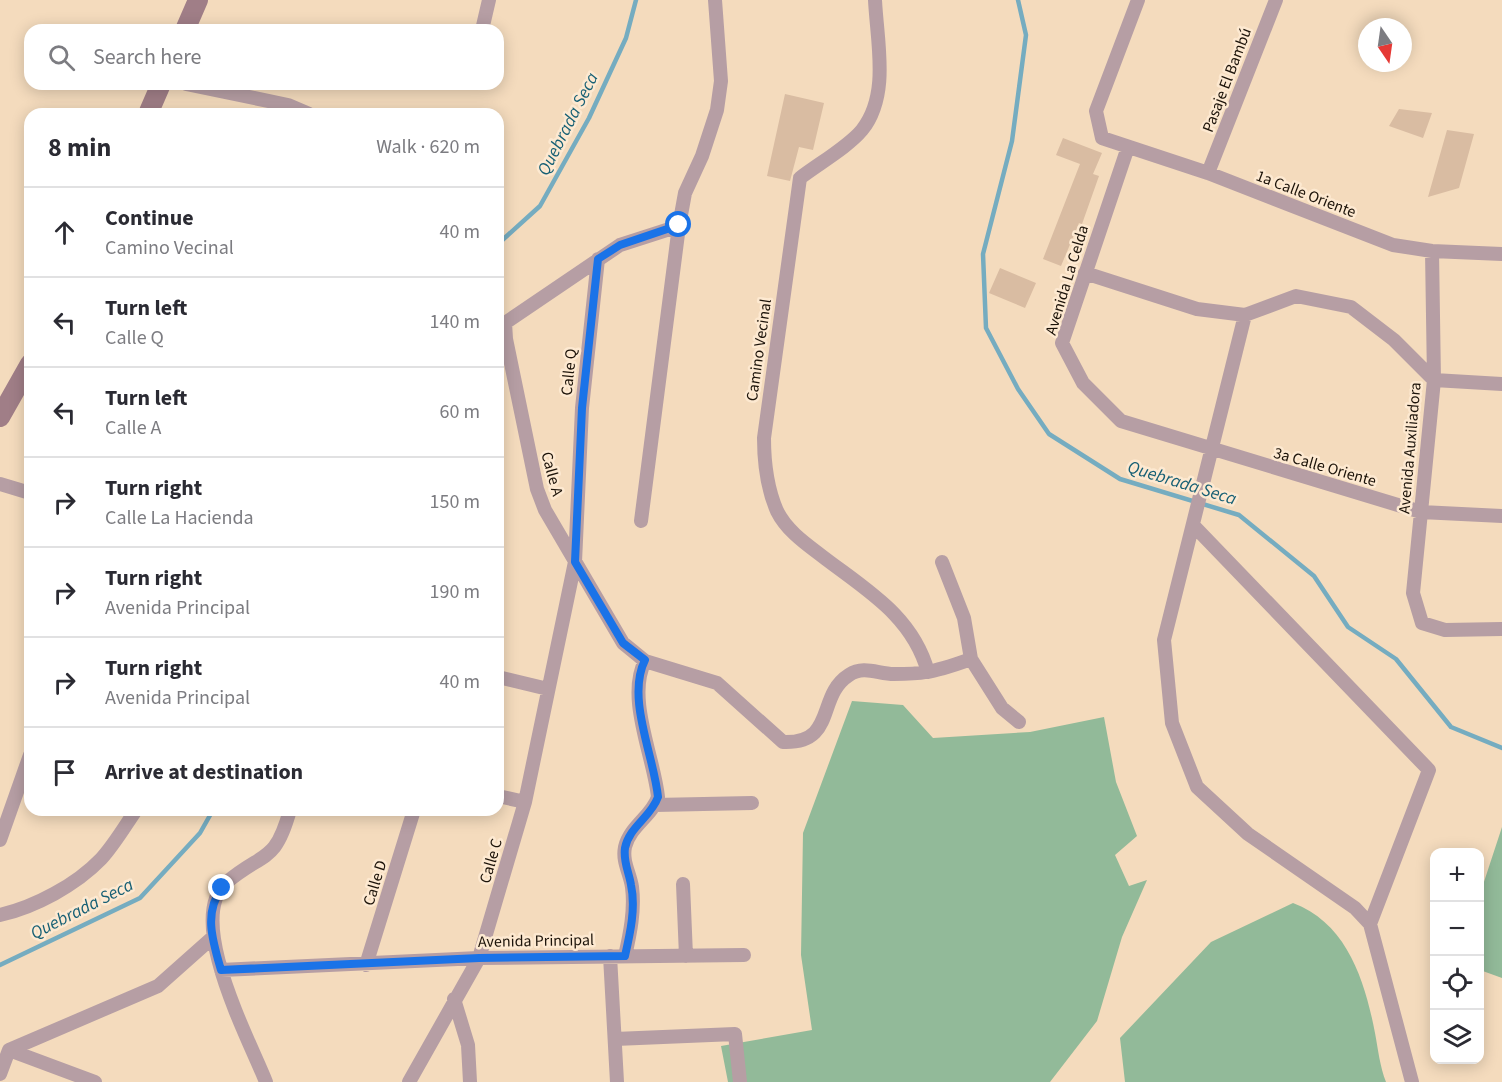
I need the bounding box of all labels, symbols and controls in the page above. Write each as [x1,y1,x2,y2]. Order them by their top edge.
north arrow [1358,18,1412,72]
search box [24,24,504,90]
street label: Pasaje El Bambú [1197,25,1257,135]
icon: search [45,41,78,74]
text: Search here [93,41,201,73]
water label: Quebrada Seca [531,68,605,180]
text: 8 min [48,129,111,166]
text: Walk · 620 m [376,133,480,161]
street label: 1a Calle Oriente [1253,165,1359,223]
text: Continue [105,202,194,234]
route start [665,211,691,237]
icon: ahead [48,216,81,249]
text: 40 m [440,218,480,246]
street label: Avenida La Celda [1040,222,1094,338]
text: Camino Vecinal [105,234,234,262]
text: Turn left [105,292,187,324]
street label: Camino Vecinal [741,297,777,403]
icon: left [48,306,81,339]
text: 140 m [430,308,480,336]
text: Calle Q [105,324,164,352]
street label: Calle Q [556,347,582,397]
street label: Avenida Auxiliadora [1393,381,1427,515]
text: Turn left [105,382,187,414]
icon: left [48,396,81,429]
text: 60 m [440,398,480,426]
text: Calle A [105,414,161,442]
street label: 3a Calle Oriente [1271,442,1379,492]
street label: Calle A [536,449,569,499]
water label: Quebrada Seca [1125,455,1240,512]
text: Turn right [105,472,202,504]
icon: right [48,486,81,519]
text: 150 m [430,488,480,516]
text: Calle La Hacienda [105,504,254,532]
text: Turn right [105,562,202,594]
icon: right [48,576,81,609]
text: 190 m [430,578,480,606]
text: Avenida Principal [105,594,250,622]
text: Turn right [105,652,202,684]
icon: right [48,666,81,699]
text: 40 m [440,668,480,696]
text: Avenida Principal [105,684,250,712]
icon: arrive [48,756,81,789]
text: Arrive at destination [105,756,303,788]
street label: Calle C [474,836,508,886]
map controls [1430,848,1484,1064]
button: + [1430,848,1484,902]
street label: Calle D [358,857,392,908]
water label: Quebrada Seca [26,872,138,946]
route end [208,874,234,900]
button: − [1430,902,1484,956]
street label: Avenida Principal [478,929,594,953]
button: locate [1430,956,1484,1010]
button: layers [1430,1010,1484,1064]

